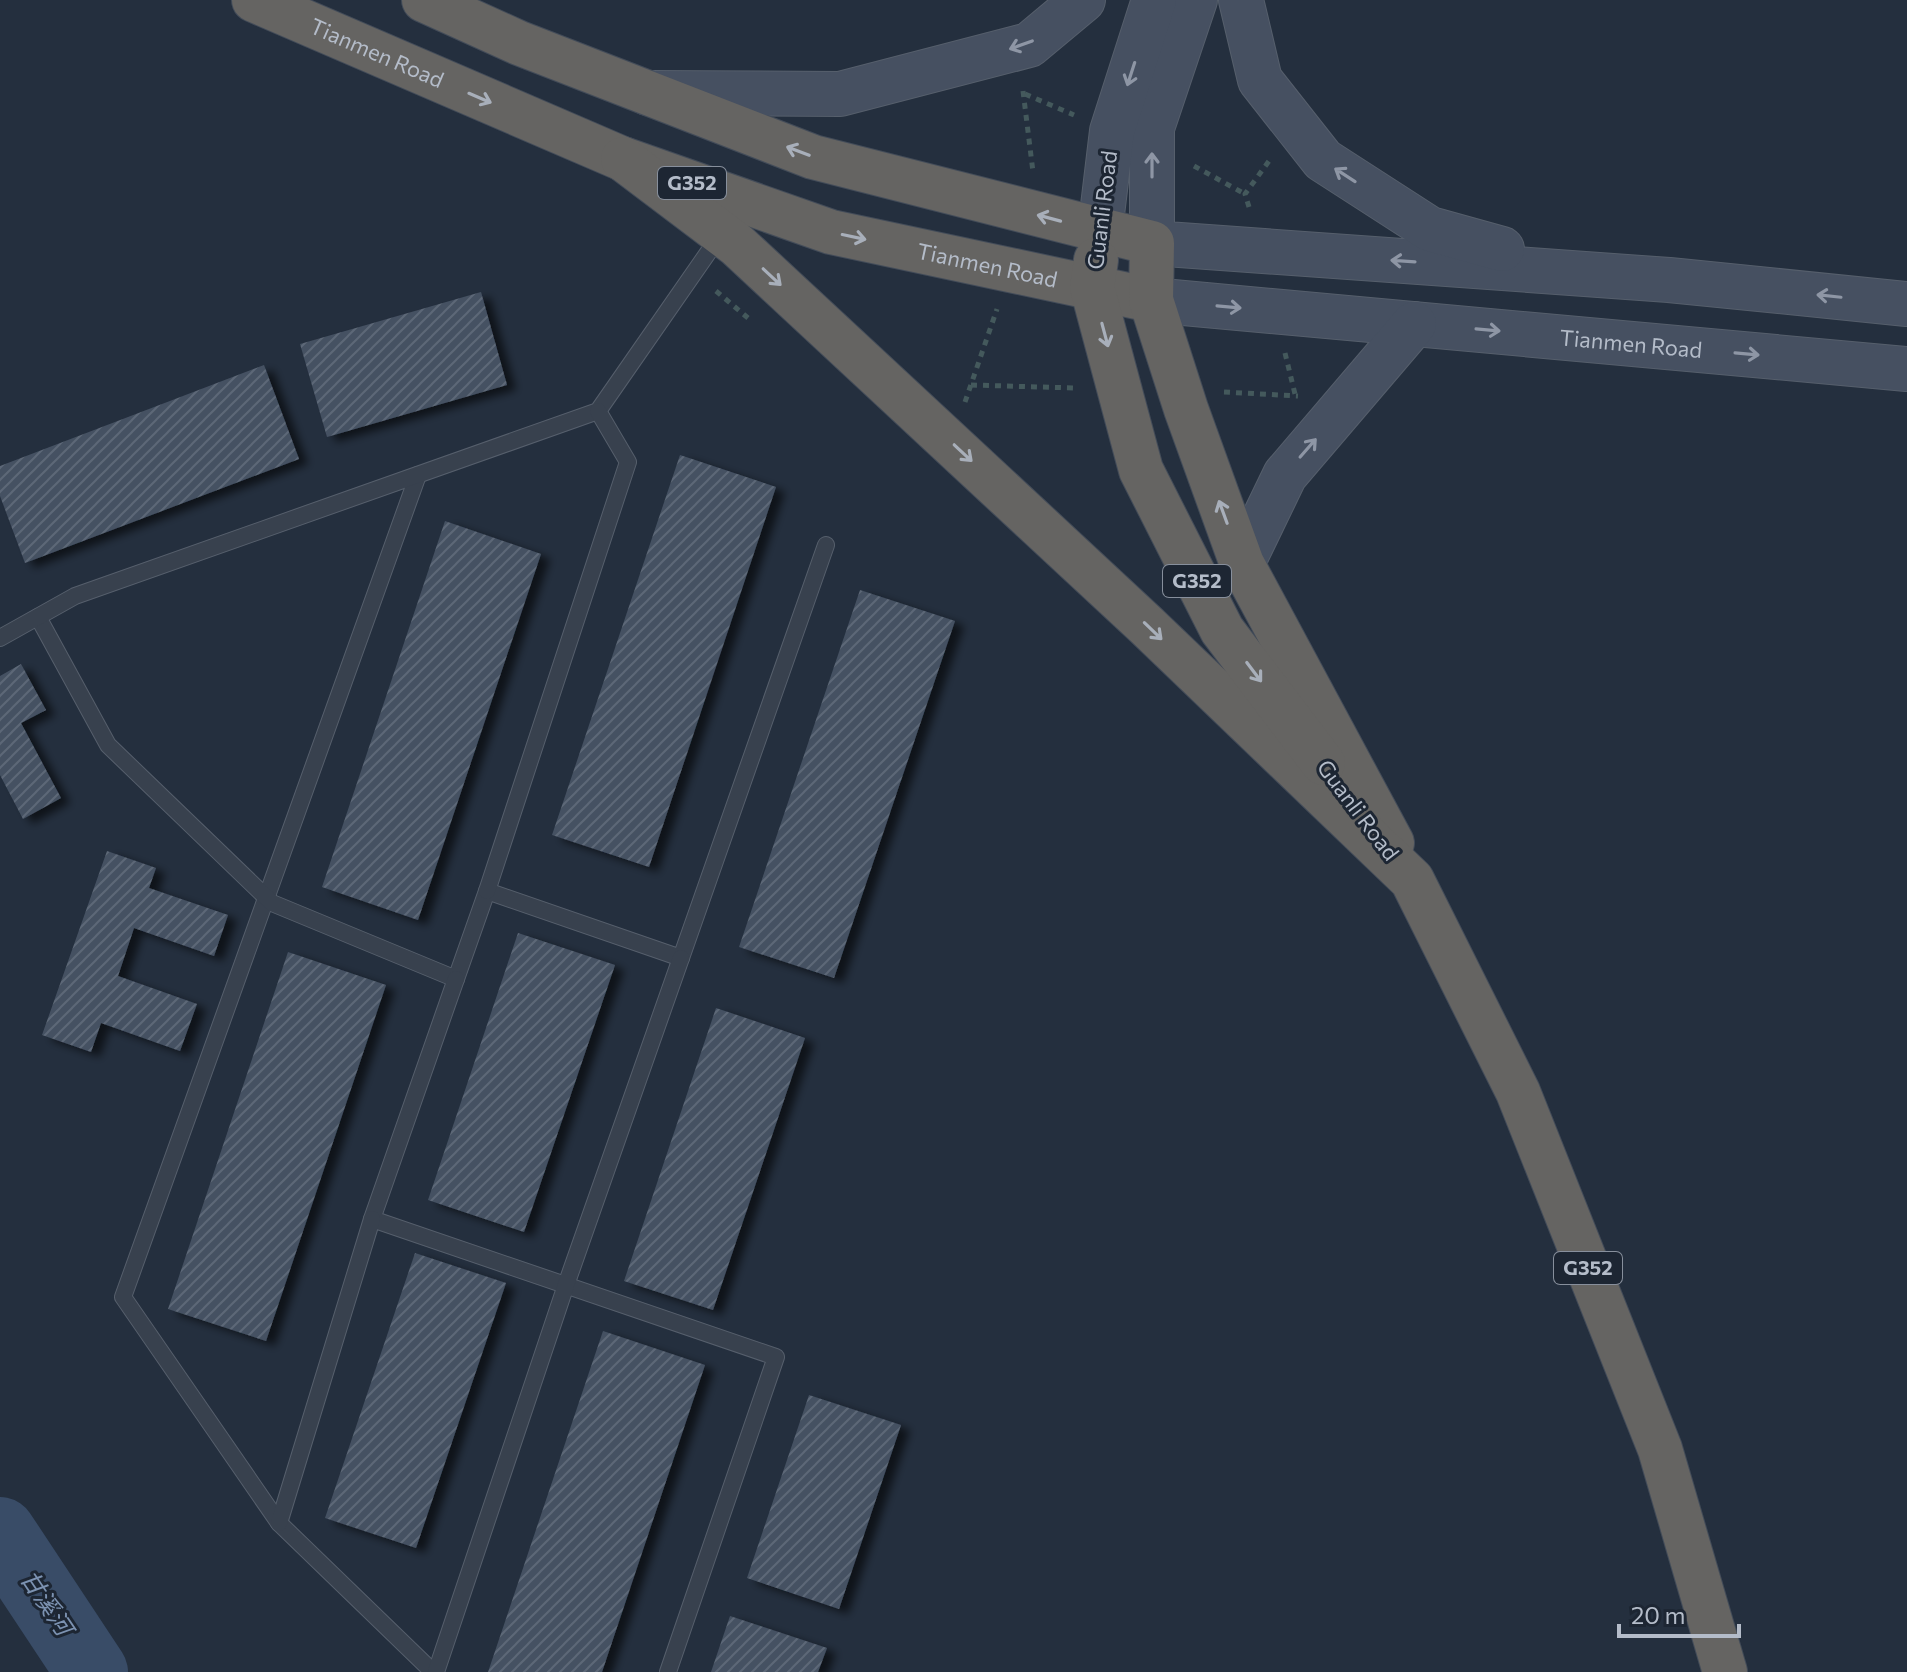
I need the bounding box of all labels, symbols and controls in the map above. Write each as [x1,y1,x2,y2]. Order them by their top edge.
street label: Tianmen Road [306,12,448,93]
one-way arrow [1009,39,1034,54]
one-way arrow [1122,62,1137,87]
one-way arrow [467,91,492,106]
one-way arrow [786,143,811,157]
street label: Guanli Road [1081,149,1122,271]
one-way arrow [1144,152,1160,179]
one-way arrow [1335,166,1357,183]
road number: G352 [658,167,726,199]
one-way arrow [1036,209,1062,224]
one-way arrow [841,231,867,246]
street label: Tianmen Road [915,237,1060,293]
one-way arrow [1390,253,1417,268]
one-way arrow [761,267,781,285]
one-way arrow [1816,289,1843,304]
one-way arrow [1215,300,1242,315]
one-way arrow [1098,321,1113,347]
one-way arrow [1474,323,1501,338]
street label: Tianmen Road [1559,323,1703,363]
one-way arrow [1733,347,1760,362]
one-way arrow [1299,439,1317,459]
one-way arrow [952,444,972,462]
one-way arrow [1215,500,1229,525]
road number: G352 [1163,565,1231,597]
one-way arrow [1143,621,1162,640]
one-way arrow [1245,661,1262,682]
street label: Guanli Road [1312,754,1405,865]
road number: G352 [1554,1252,1622,1284]
water label: 甘溪河 [15,1564,82,1643]
scale bar [1619,1588,1739,1638]
text: 20 m [1631,1600,1685,1629]

